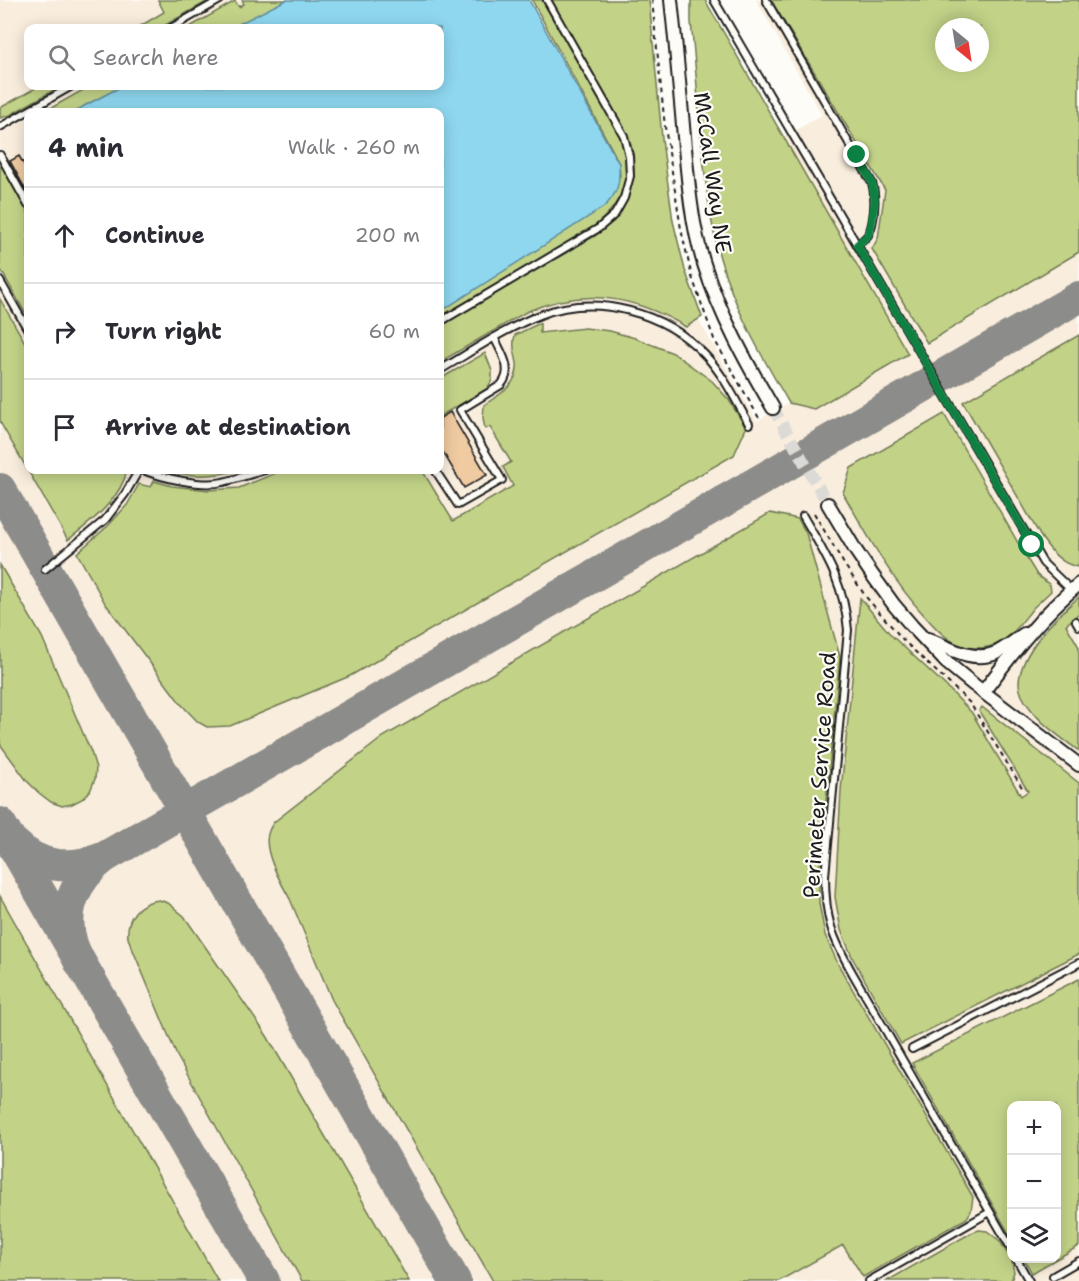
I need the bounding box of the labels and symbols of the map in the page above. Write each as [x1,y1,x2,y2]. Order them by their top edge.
north arrow [935,18,989,72]
street label: McCall Way NE [687,90,738,256]
route end [843,141,869,167]
route start [1018,531,1044,557]
street label: Perimeter Service Road [796,651,843,899]

